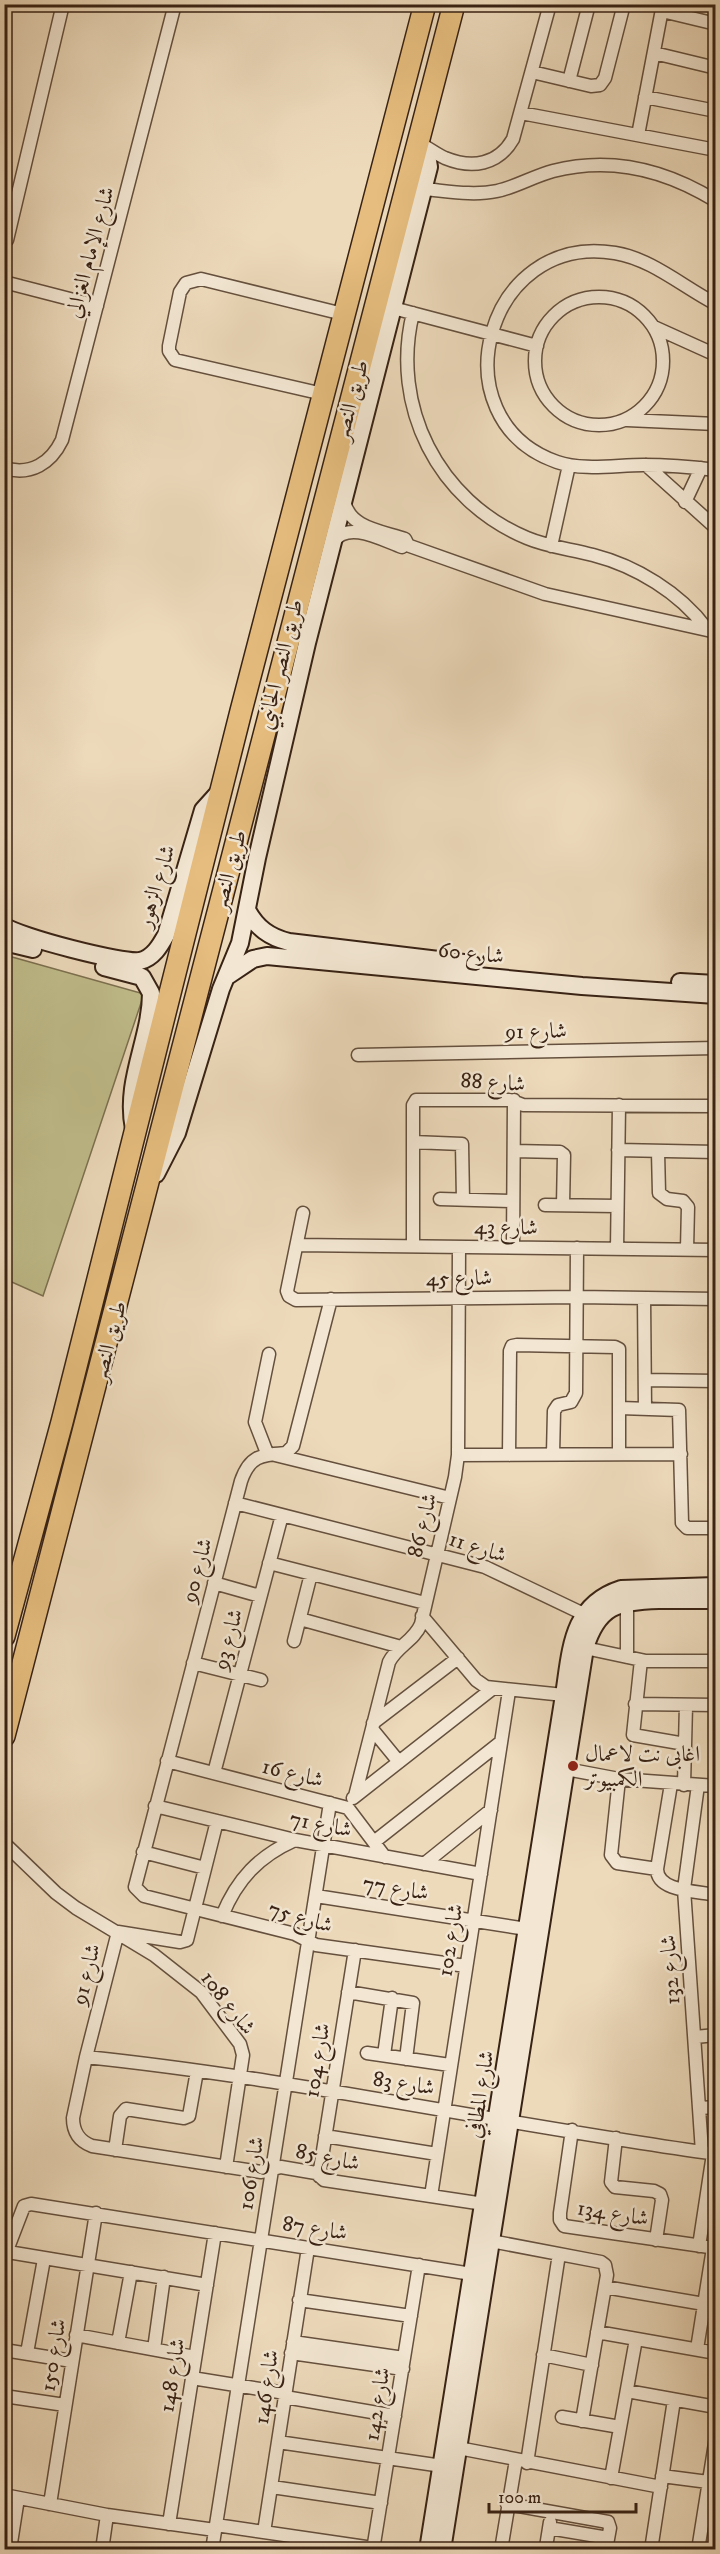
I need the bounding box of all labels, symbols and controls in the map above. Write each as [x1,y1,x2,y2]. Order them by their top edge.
street label: شارع الإمام الغزالي [60,184,126,322]
street label: طريق النصر [327,357,375,446]
street label: طريق النصر الجانبي [251,597,315,733]
street label: طريق النصر [205,827,253,916]
street label: شارع الزهور [130,842,186,934]
street label: شارع 60 [436,937,505,974]
street label: شارع 91 [504,1017,567,1050]
street label: شارع 88 [459,1067,526,1102]
street label: شارع 43 [474,1213,538,1246]
street label: شارع 45 [426,1264,493,1297]
street label: طريق النصر [85,1298,133,1387]
street label: شارع 86 [401,1490,447,1561]
street label: شارع 11 [444,1525,510,1573]
street label: شارع 90 [176,1535,223,1608]
street label: شارع 93 [207,1606,253,1675]
place label: اغابى نت لاعمال الكمبيوتر [583,1741,700,1793]
street label: شارع 16 [258,1753,326,1798]
marker: اغابى نت لاعمال الكمبيوتر [566,1759,580,1773]
street label: شارع 71 [287,1805,354,1848]
street label: شارع 77 [360,1870,431,1911]
street label: شارع 75 [264,1895,336,1943]
street label: شارع 102 [431,1902,474,1979]
street label: شارع 132 [655,1934,690,2006]
street label: شارع 91 [66,1941,111,2010]
street label: شارع 108 [191,1966,261,2043]
street label: شارع 104 [298,2021,341,2100]
street label: شارع المطافي [460,2048,505,2141]
street label: شارع 83 [370,2065,437,2106]
street label: شارع 106 [232,2134,275,2213]
street label: شارع 85 [292,2138,362,2181]
street label: شارع 134 [575,2195,650,2236]
street label: شارع 87 [280,2210,349,2251]
street label: شارع 150 [34,2317,77,2394]
street label: شارع 148 [153,2336,196,2415]
street label: شارع 146 [248,2348,289,2427]
street label: شارع 142 [358,2365,401,2444]
scale bar [489,2476,636,2514]
text: 100 m [498,2487,541,2509]

